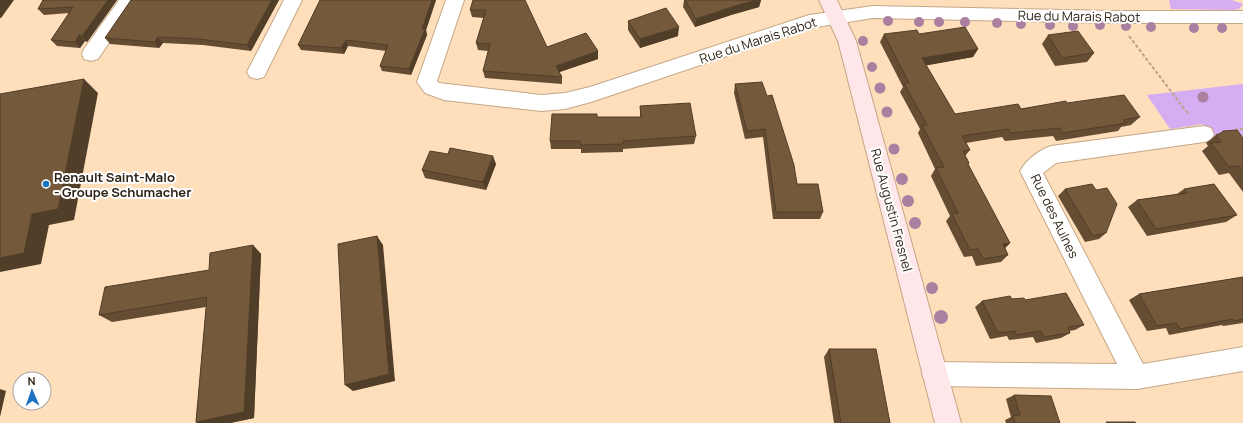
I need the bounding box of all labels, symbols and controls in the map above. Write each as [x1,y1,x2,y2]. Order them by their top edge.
street label: Rue du Marais Rabot [1018,6,1140,26]
street label: Rue du Marais Rabot [697,13,819,67]
street label: Rue Augustin Fresnel [867,146,917,274]
place label: Renault Saint-Malo - Groupe Schumacher [54,168,191,201]
street label: Rue des Aulnes [1027,171,1083,261]
marker: Renault Saint-Malo - Groupe Schumacher [41,179,51,189]
north arrow [12,371,52,411]
text: N [27,373,36,388]

